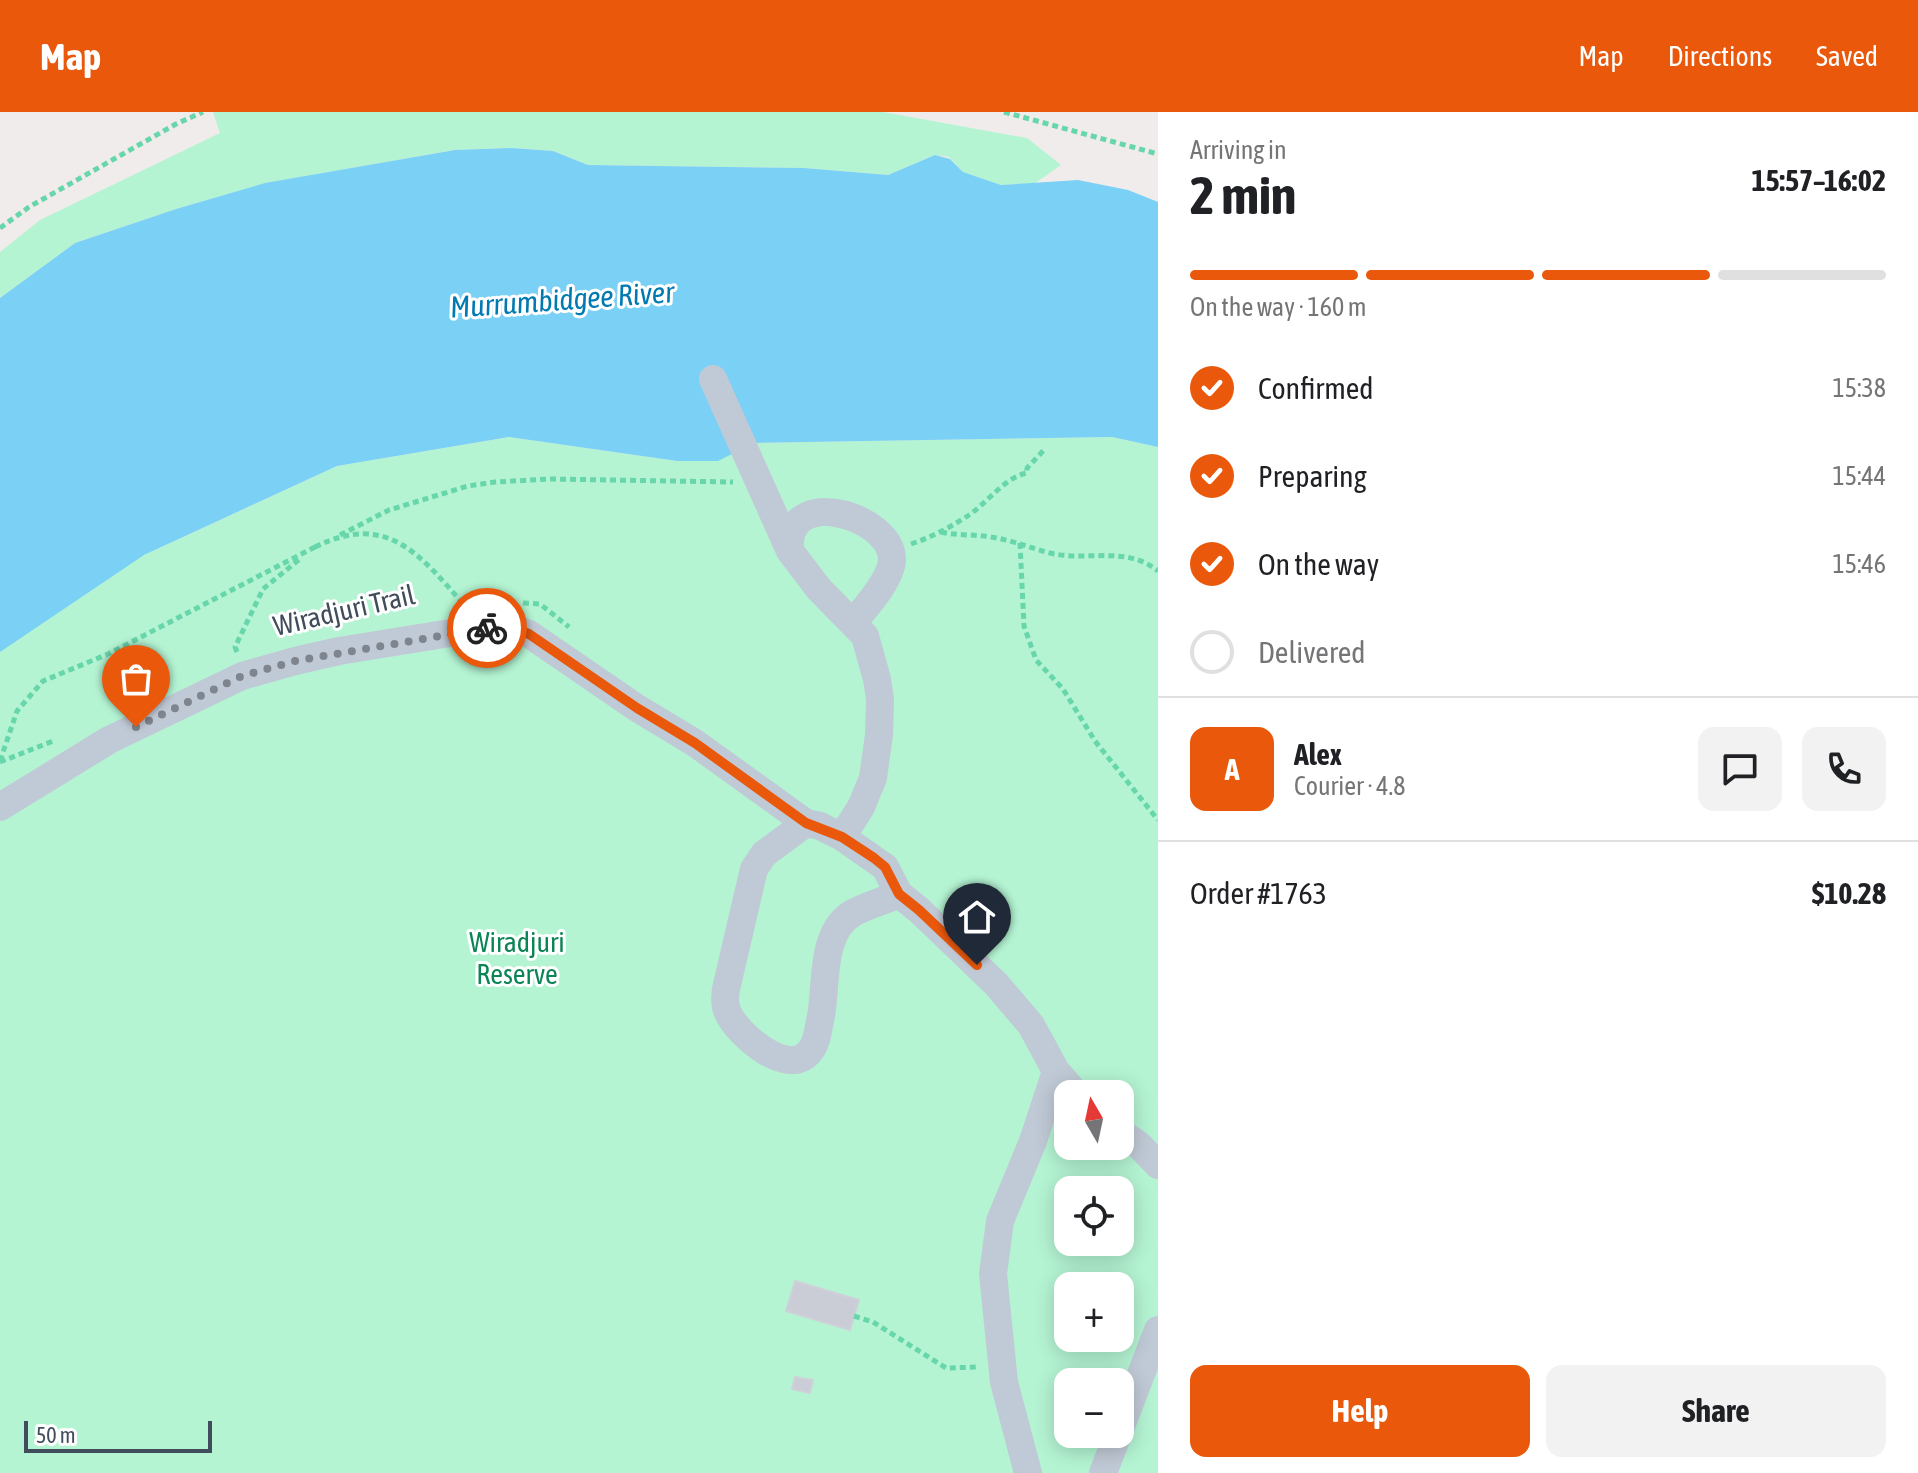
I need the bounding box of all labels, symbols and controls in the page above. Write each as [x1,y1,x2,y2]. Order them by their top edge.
text: Map [40,35,101,78]
text: Map [1579,40,1624,72]
text: Directions [1668,40,1772,72]
text: Saved [1816,40,1878,72]
text: Arriving in [1190,135,1287,165]
text: 15:57–16:02 [1751,163,1886,197]
text: 2 min [1190,165,1296,225]
water label: Murrumbidgee River [449,274,676,324]
text: On the way · 160 m [1190,292,1367,322]
icon: check [1190,366,1234,410]
text: Confirmed [1258,371,1373,405]
text: 15:38 [1832,373,1886,403]
icon: check [1190,454,1234,498]
text: Preparing [1258,459,1367,493]
text: 15:44 [1832,461,1886,491]
icon: check [1190,542,1234,586]
text: On the way [1258,547,1379,581]
text: 15:46 [1832,549,1886,579]
street label: Wiradjuri Trail [270,578,419,642]
courier [447,588,527,668]
icon: bike [465,606,509,650]
text: Delivered [1258,635,1366,669]
pin [102,645,170,727]
icon: bag [114,657,158,701]
button: chat [1698,727,1782,811]
button: phone [1802,727,1886,811]
text: Alex [1294,737,1342,771]
text: A [1225,752,1239,786]
text: Courier · 4.8 [1294,771,1405,801]
text: Order #1763 [1190,876,1327,910]
text: $10.28 [1812,876,1886,910]
pin [943,883,1011,965]
icon: home [955,895,999,939]
park label: Wiradjuri Reserve [469,926,565,990]
north arrow [1054,1080,1134,1160]
map controls [1054,1080,1134,1448]
button: locate [1054,1176,1134,1256]
button: + [1054,1272,1134,1352]
button: Help [1190,1365,1530,1457]
button: Share [1546,1365,1886,1457]
button: − [1054,1368,1134,1448]
scale bar [24,1417,212,1453]
text: 50 m [36,1422,76,1448]

